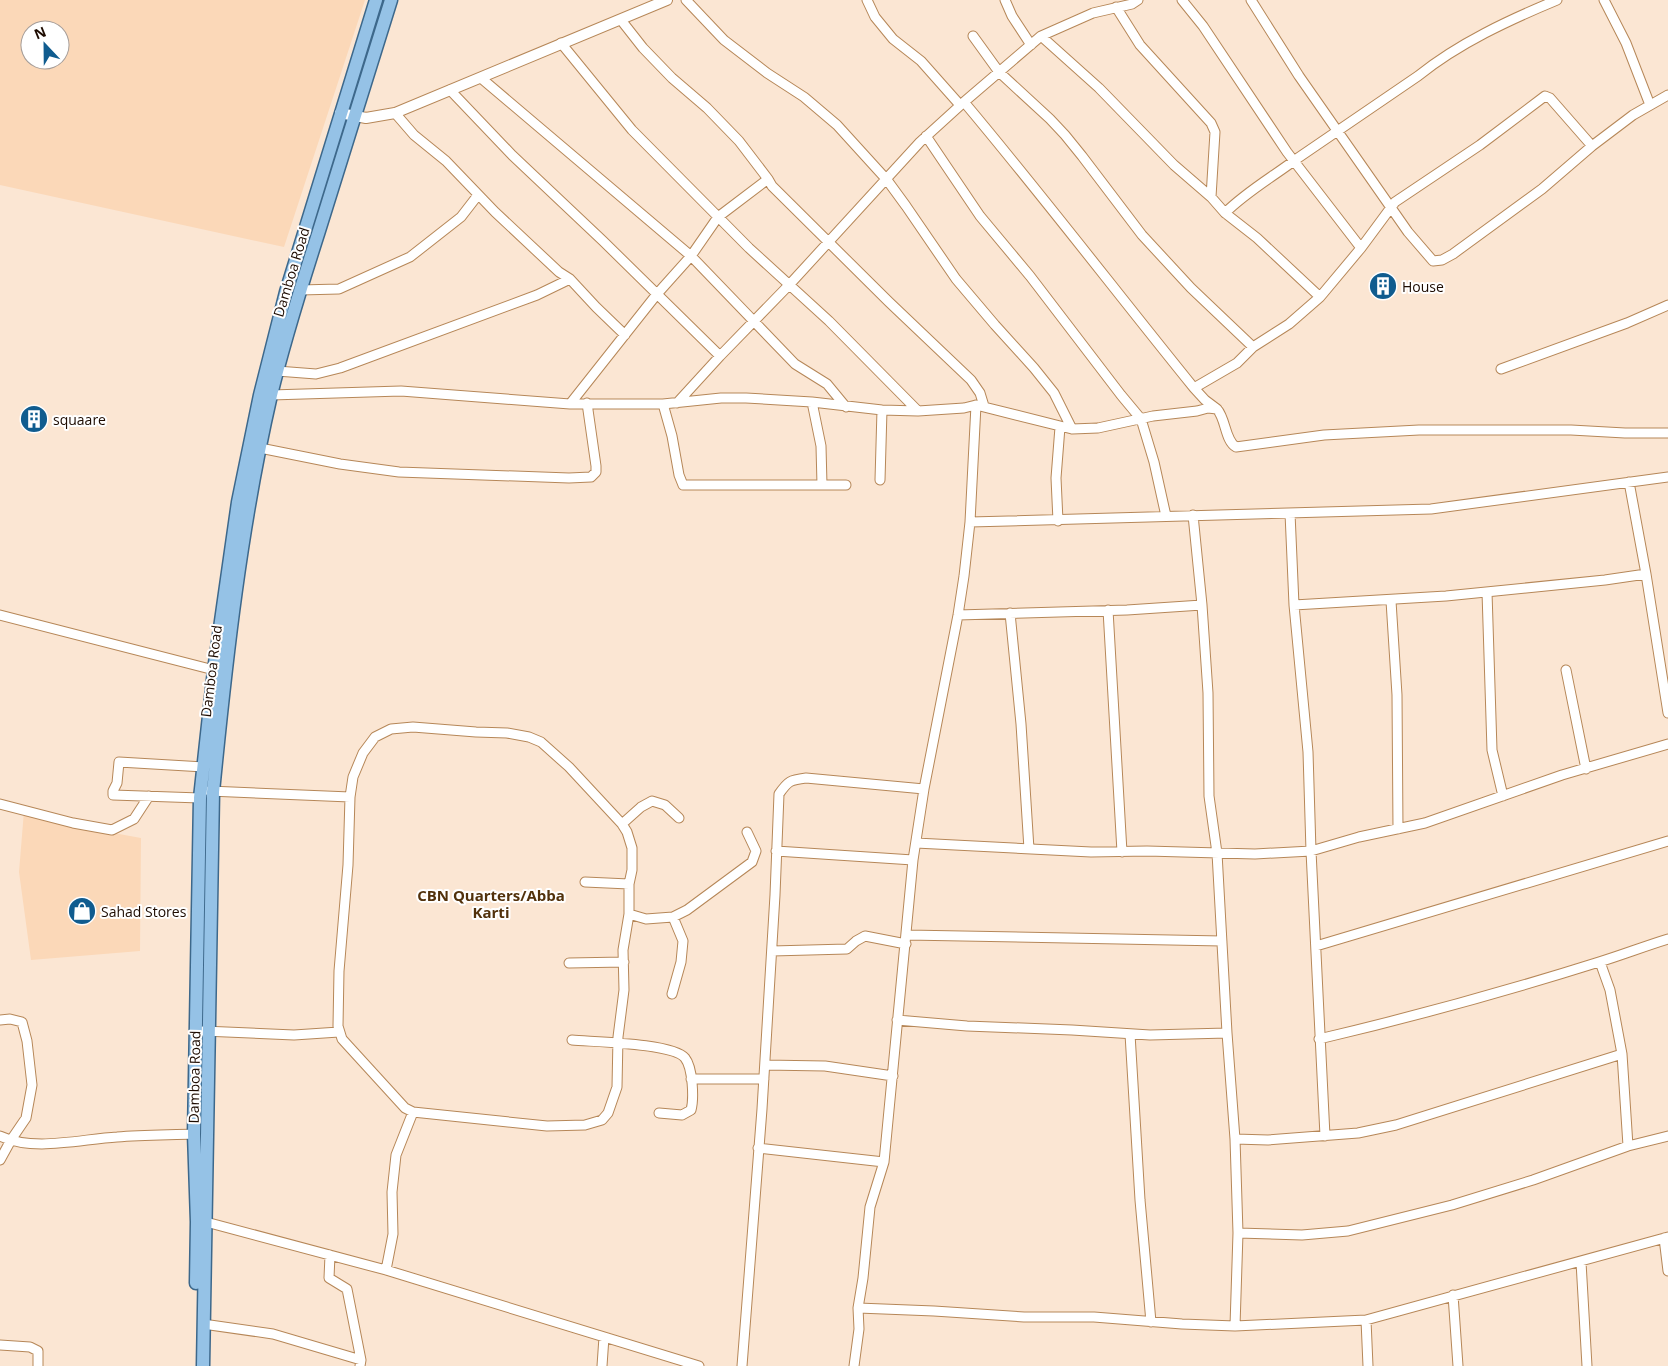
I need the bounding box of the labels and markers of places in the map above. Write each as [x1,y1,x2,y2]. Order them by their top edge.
building icon: House [1368,271,1398,301]
place label: House [1402,277,1444,296]
building icon: squaare [19,404,49,434]
place label: squaare [53,410,106,429]
shop icon: Sahad Stores [67,896,97,926]
place label: Sahad Stores [101,902,187,921]

